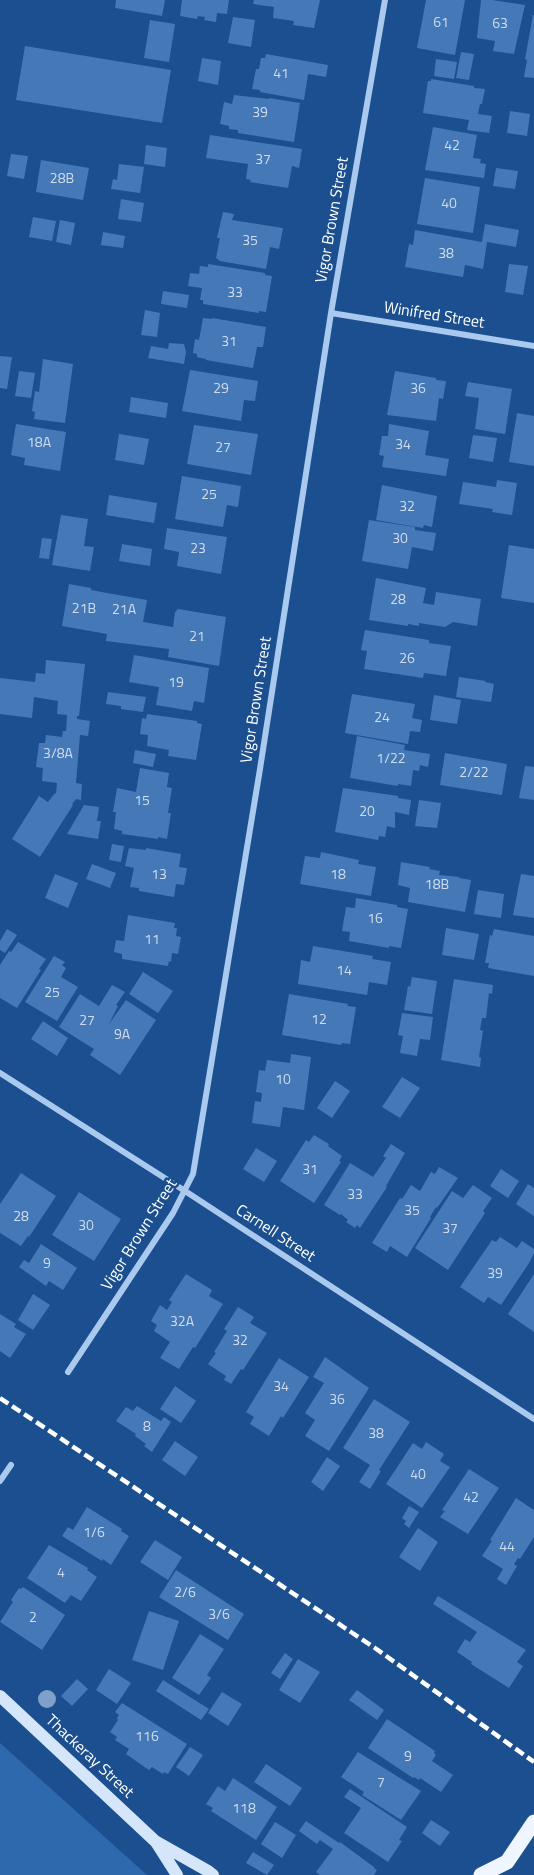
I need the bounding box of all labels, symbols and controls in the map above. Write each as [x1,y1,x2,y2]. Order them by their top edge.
house number: 61 [433,16,449,32]
house number: 63 [492,17,508,33]
house number: 41 [273,67,289,83]
house number: 39 [252,106,268,122]
house number: 42 [444,139,460,155]
house number: 37 [255,153,271,169]
street label: Vigor Brown Street [312,155,354,285]
house number: 28B [50,172,74,188]
house number: 40 [441,197,457,213]
house number: 35 [242,234,258,250]
house number: 38 [438,247,454,263]
house number: 33 [227,286,243,302]
street label: Winifred Street [382,299,486,333]
house number: 31 [221,335,237,351]
house number: 29 [213,382,229,398]
house number: 36 [410,382,426,398]
house number: 18A [27,436,51,452]
house number: 34 [395,438,411,454]
house number: 27 [215,441,231,457]
house number: 25 [201,488,217,504]
house number: 32 [399,500,415,516]
house number: 30 [392,532,408,548]
house number: 23 [190,542,206,558]
house number: 28 [390,593,406,609]
house number: 21B [72,602,96,618]
house number: 21A [112,603,136,619]
house number: 21 [189,630,205,646]
street label: Vigor Brown Street [238,635,276,765]
house number: 26 [399,652,415,668]
house number: 19 [168,676,184,692]
house number: 24 [374,711,390,727]
house number: 3/8A [43,747,73,763]
house number: 1/22 [376,752,406,768]
house number: 2/22 [459,766,489,782]
house number: 15 [134,794,150,810]
house number: 20 [359,805,375,821]
house number: 13 [151,868,167,884]
house number: 18 [330,868,346,884]
house number: 18B [425,878,449,894]
house number: 16 [367,912,383,928]
house number: 11 [144,933,160,949]
house number: 14 [336,964,352,980]
house number: 25 [44,986,60,1002]
house number: 12 [311,1013,327,1029]
house number: 27 [79,1014,95,1030]
house number: 9A [114,1028,130,1044]
house number: 10 [275,1073,291,1089]
house number: 31 [302,1163,318,1179]
street label: Vigor Brown Street [98,1176,182,1294]
house number: 33 [347,1188,363,1204]
street label: Carnell Street [232,1201,318,1267]
house number: 35 [404,1204,420,1220]
house number: 28 [13,1210,29,1226]
house number: 30 [78,1219,94,1235]
house number: 37 [442,1222,458,1238]
house number: 9 [43,1257,51,1273]
house number: 39 [487,1267,503,1283]
house number: 32A [170,1315,194,1331]
house number: 32 [232,1334,248,1350]
house number: 34 [273,1380,289,1396]
house number: 36 [329,1393,345,1409]
house number: 8 [143,1420,151,1436]
house number: 38 [368,1427,384,1443]
house number: 40 [410,1468,426,1484]
house number: 42 [463,1491,479,1507]
house number: 1/6 [83,1526,105,1542]
house number: 44 [499,1540,515,1556]
house number: 4 [57,1566,65,1582]
house number: 2/6 [174,1586,196,1602]
house number: 3/6 [208,1608,230,1624]
house number: 2 [29,1611,37,1627]
street label: Thackeray Street [41,1711,137,1803]
house number: 116 [135,1730,159,1746]
house number: 9 [404,1750,412,1766]
house number: 7 [377,1776,385,1792]
house number: 118 [232,1802,256,1818]

